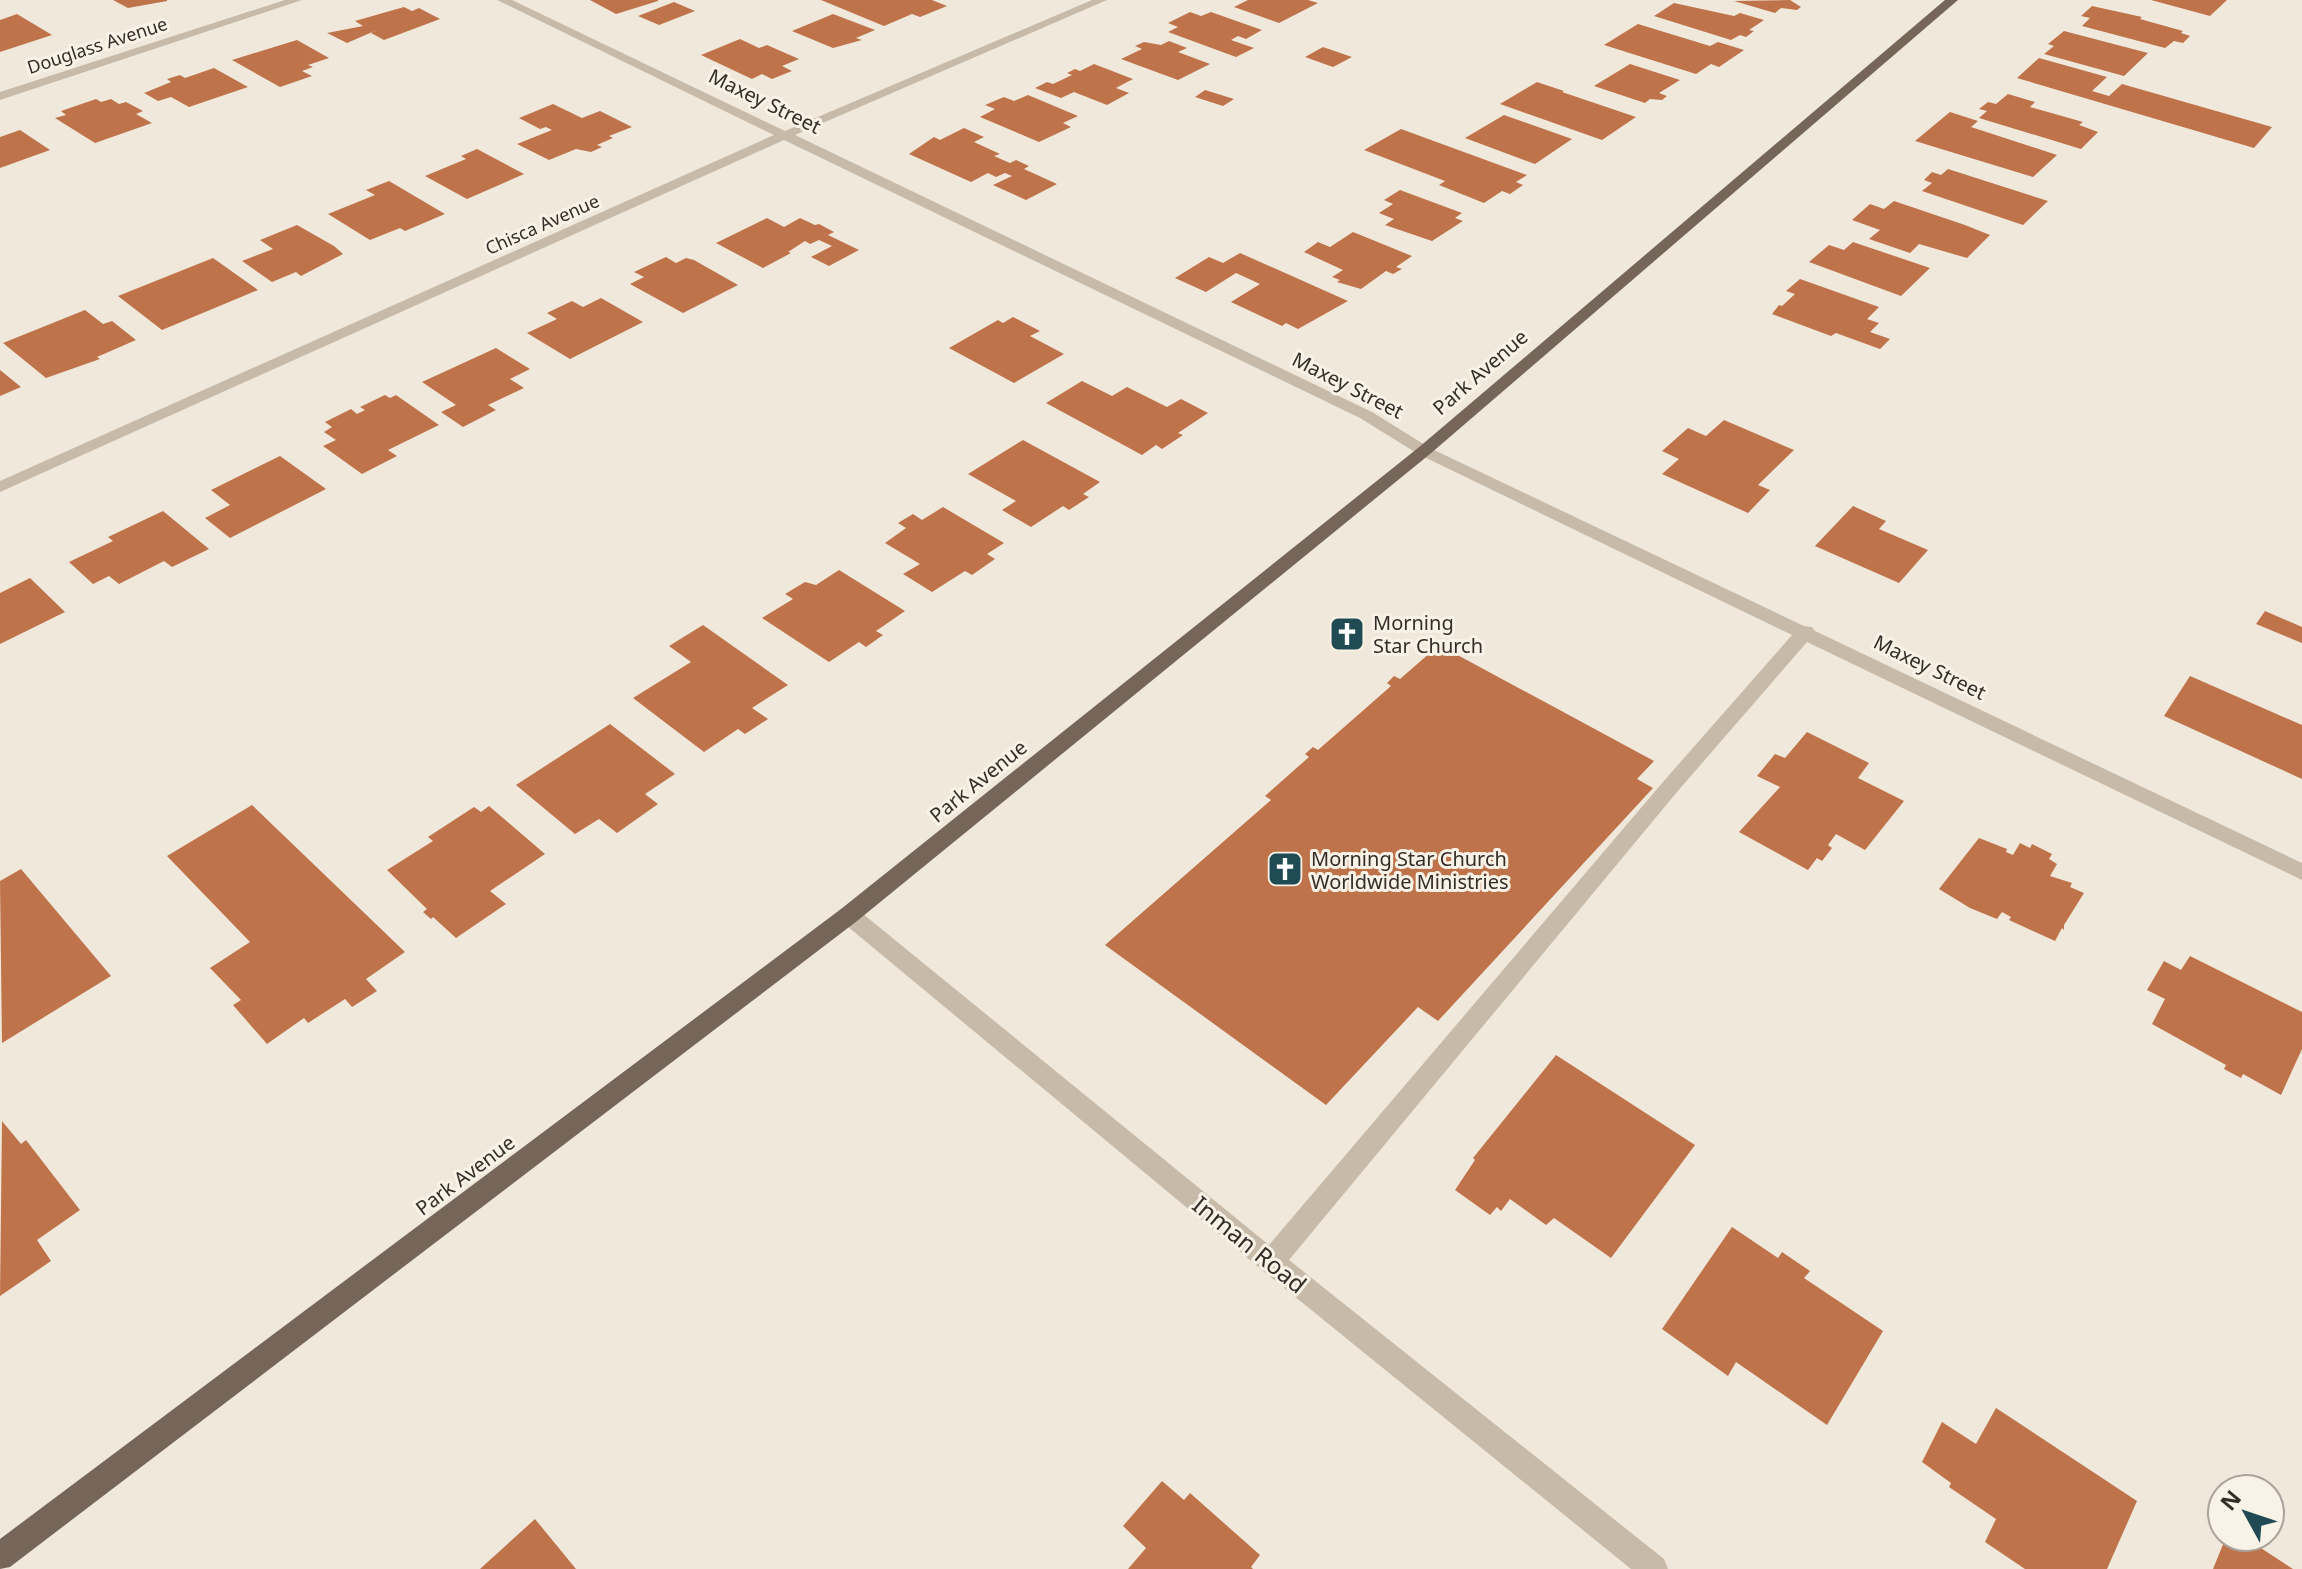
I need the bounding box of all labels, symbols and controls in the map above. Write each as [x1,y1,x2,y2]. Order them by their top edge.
street label: Douglass Avenue [24,11,170,79]
street label: Maxey Street [704,62,826,140]
street label: Chisca Avenue [481,188,603,260]
street label: Park Avenue [1427,323,1533,421]
street label: Maxey Street [1288,345,1408,425]
place label: Morning Star Church [1373,609,1483,659]
church icon: Morning Star Church [1328,615,1366,653]
street label: Maxey Street [1869,628,1991,706]
street label: Park Avenue [924,733,1032,829]
place label: Morning Star Church Worldwide Ministries [1311,845,1509,895]
church icon: Morning Star Church Worldwide Ministries [1266,850,1304,888]
street label: Park Avenue [410,1129,520,1221]
street label: Inman Road [1186,1188,1314,1300]
north arrow [2206,1473,2286,1553]
text: N [2213,1483,2247,1516]

